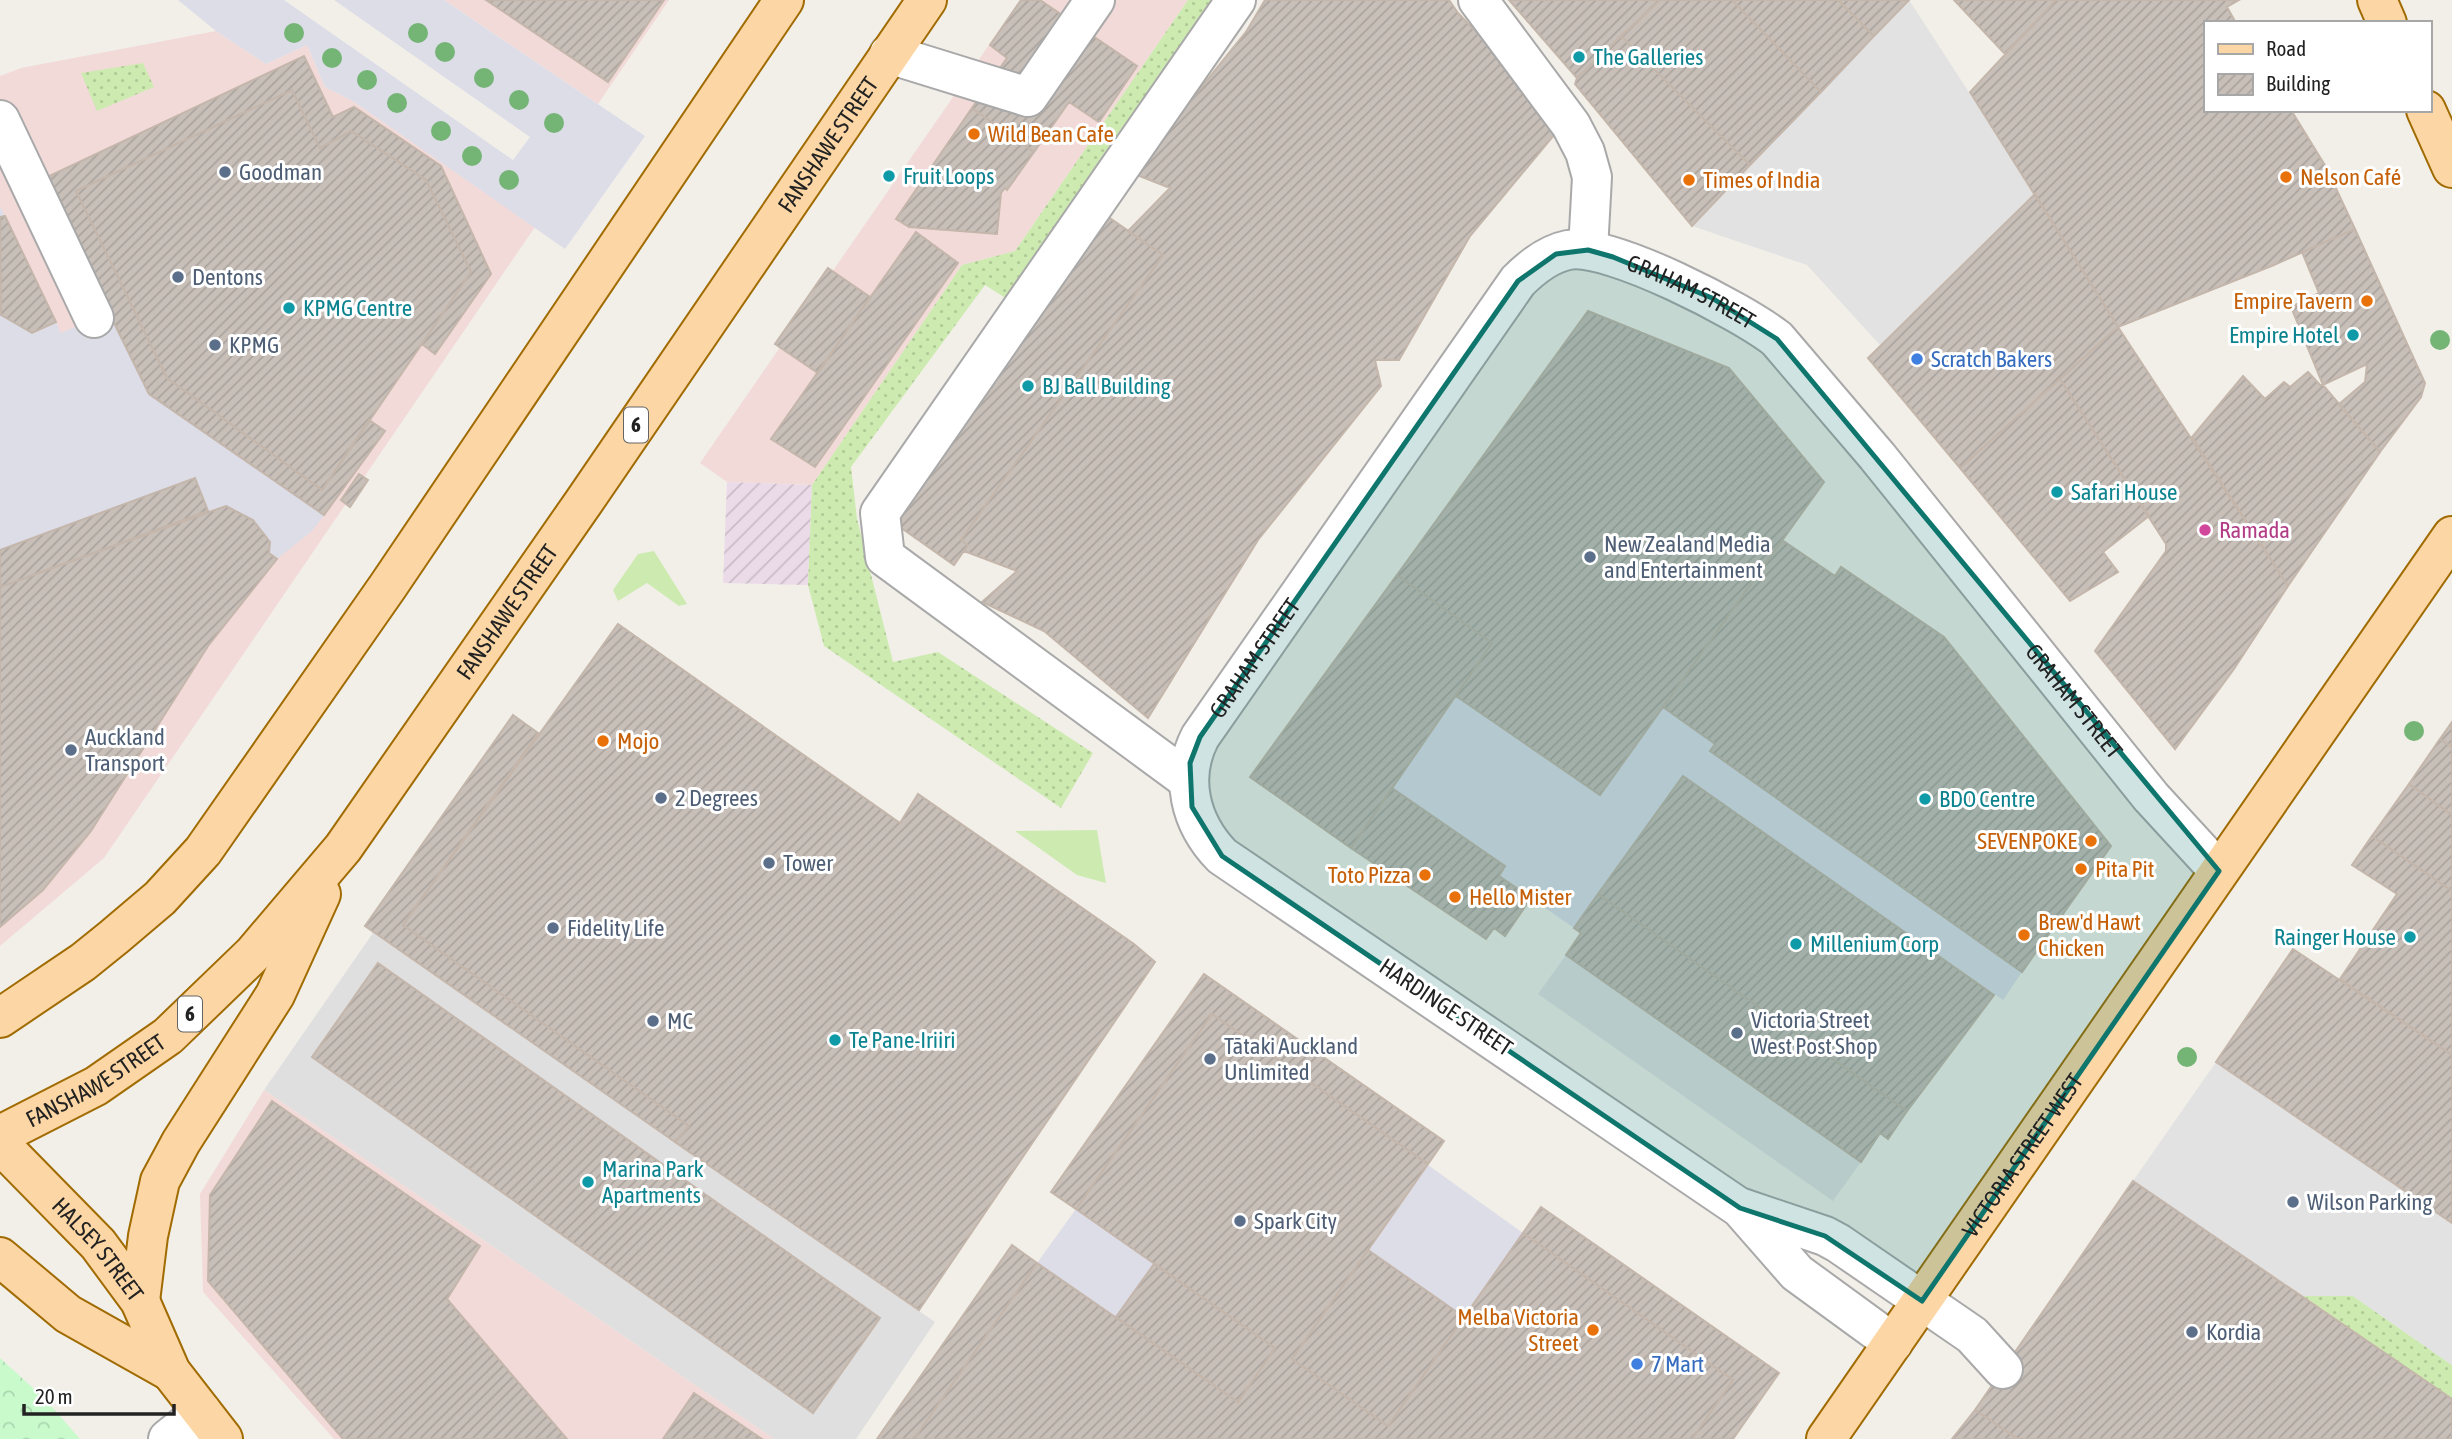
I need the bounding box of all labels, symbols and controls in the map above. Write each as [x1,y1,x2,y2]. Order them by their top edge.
legend [2204,21,2431,112]
text: Road [2266,36,2306,60]
place label: The Galleries [1593,44,1703,70]
marker: The Galleries [1571,49,1587,65]
text: Building [2266,71,2330,95]
street label: FANSHAWE STREET [773,72,883,217]
place label: Wild Bean Cafe [988,121,1114,147]
marker: Wild Bean Cafe [966,126,982,142]
place label: Goodman [239,159,322,185]
place label: Fruit Loops [903,163,994,189]
marker: Goodman [217,164,233,180]
place label: Nelson Café [2300,164,2401,190]
place label: Times of India [1703,167,1820,193]
marker: Fruit Loops [881,168,897,184]
marker: Nelson Café [2278,169,2294,185]
marker: Times of India [1681,172,1697,188]
street label: GRAHAM STREET [1623,250,1760,334]
place label: Dentons [192,264,263,290]
marker: Dentons [170,269,186,285]
place label: Empire Tavern [2233,288,2353,314]
marker: Empire Tavern [2359,293,2375,309]
place label: KPMG Centre [303,295,412,321]
marker: KPMG Centre [281,300,297,316]
place label: Empire Hotel [2229,322,2339,348]
marker: Empire Hotel [2345,327,2361,343]
place label: KPMG [229,332,279,358]
marker: KPMG [207,337,223,353]
place label: Scratch Bakers [1931,346,2052,372]
marker: Scratch Bakers [1909,351,1925,367]
place label: BJ Ball Building [1042,373,1171,399]
marker: BJ Ball Building [1020,378,1036,394]
road number: 6 [624,408,648,442]
place label: Safari House [2071,479,2177,505]
marker: Safari House [2049,484,2065,500]
place label: Ramada [2219,517,2290,543]
marker: Ramada [2197,522,2213,538]
place label: New Zealand Media and Entertainment [1604,531,1771,583]
street label: FANSHAWE STREET [451,540,563,684]
marker: New Zealand Media and Entertainment [1582,549,1598,565]
street label: GRAHAM STREET [1204,594,1305,723]
street label: GRAHAM STREET [2020,639,2128,764]
place label: Auckland Transport [85,724,165,776]
place label: Mojo [617,728,659,754]
marker: Mojo [595,733,611,749]
marker: Auckland Transport [63,742,79,758]
place label: 2 Degrees [675,785,758,811]
place label: BDO Centre [1939,786,2035,812]
marker: 2 Degrees [653,790,669,806]
marker: BDO Centre [1917,791,1933,807]
place label: SEVENPOKE [1977,828,2077,854]
marker: SEVENPOKE [2083,833,2099,849]
place label: Tower [783,850,834,876]
marker: Tower [761,855,777,871]
place label: Pita Pit [2095,856,2154,882]
marker: Pita Pit [2073,861,2089,877]
place label: Toto Pizza [1328,862,1411,888]
marker: Toto Pizza [1417,867,1433,883]
place label: Hello Mister [1469,884,1572,910]
marker: Hello Mister [1447,889,1463,905]
place label: Brew'd Hawt Chicken [2038,909,2141,961]
place label: Fidelity Life [567,915,665,941]
marker: Fidelity Life [545,920,561,936]
place label: Rainger House [2274,924,2396,950]
marker: Brew'd Hawt Chicken [2016,927,2032,943]
marker: Rainger House [2402,929,2418,945]
place label: Millenium Corp [1810,931,1939,957]
marker: Millenium Corp [1788,936,1804,952]
street label: HARDINGE STREET [1375,953,1517,1061]
road number: 6 [178,996,202,1032]
place label: Victoria Street West Post Shop [1751,1007,1878,1059]
place label: MC [667,1008,693,1034]
marker: MC [645,1013,661,1029]
marker: Victoria Street West Post Shop [1729,1025,1745,1041]
place label: Te Pane-Iriiri [849,1027,955,1053]
street label: FANSHAWE STREET [22,1029,170,1133]
marker: Te Pane-Iriiri [827,1032,843,1048]
place label: Tātaki Auckland Unlimited [1224,1033,1358,1085]
marker: Tātaki Auckland Unlimited [1202,1051,1218,1067]
street label: VICTORIA STREET WEST [1957,1069,2088,1242]
place label: Marina Park Apartments [602,1156,704,1208]
marker: Marina Park Apartments [580,1174,596,1190]
place label: Wilson Parking [2307,1189,2432,1215]
street label: HALSEY STREET [47,1192,149,1306]
marker: Wilson Parking [2285,1194,2301,1210]
place label: Spark City [1254,1208,1337,1234]
marker: Spark City [1232,1213,1248,1229]
place label: Melba Victoria Street [1457,1304,1579,1356]
place label: Kordia [2206,1319,2261,1345]
marker: Melba Victoria Street [1585,1322,1601,1338]
marker: Kordia [2184,1324,2200,1340]
place label: 7 Mart [1651,1351,1704,1377]
marker: 7 Mart [1629,1356,1645,1372]
scale bar [24,1372,175,1416]
text: 20 m [35,1384,73,1408]

